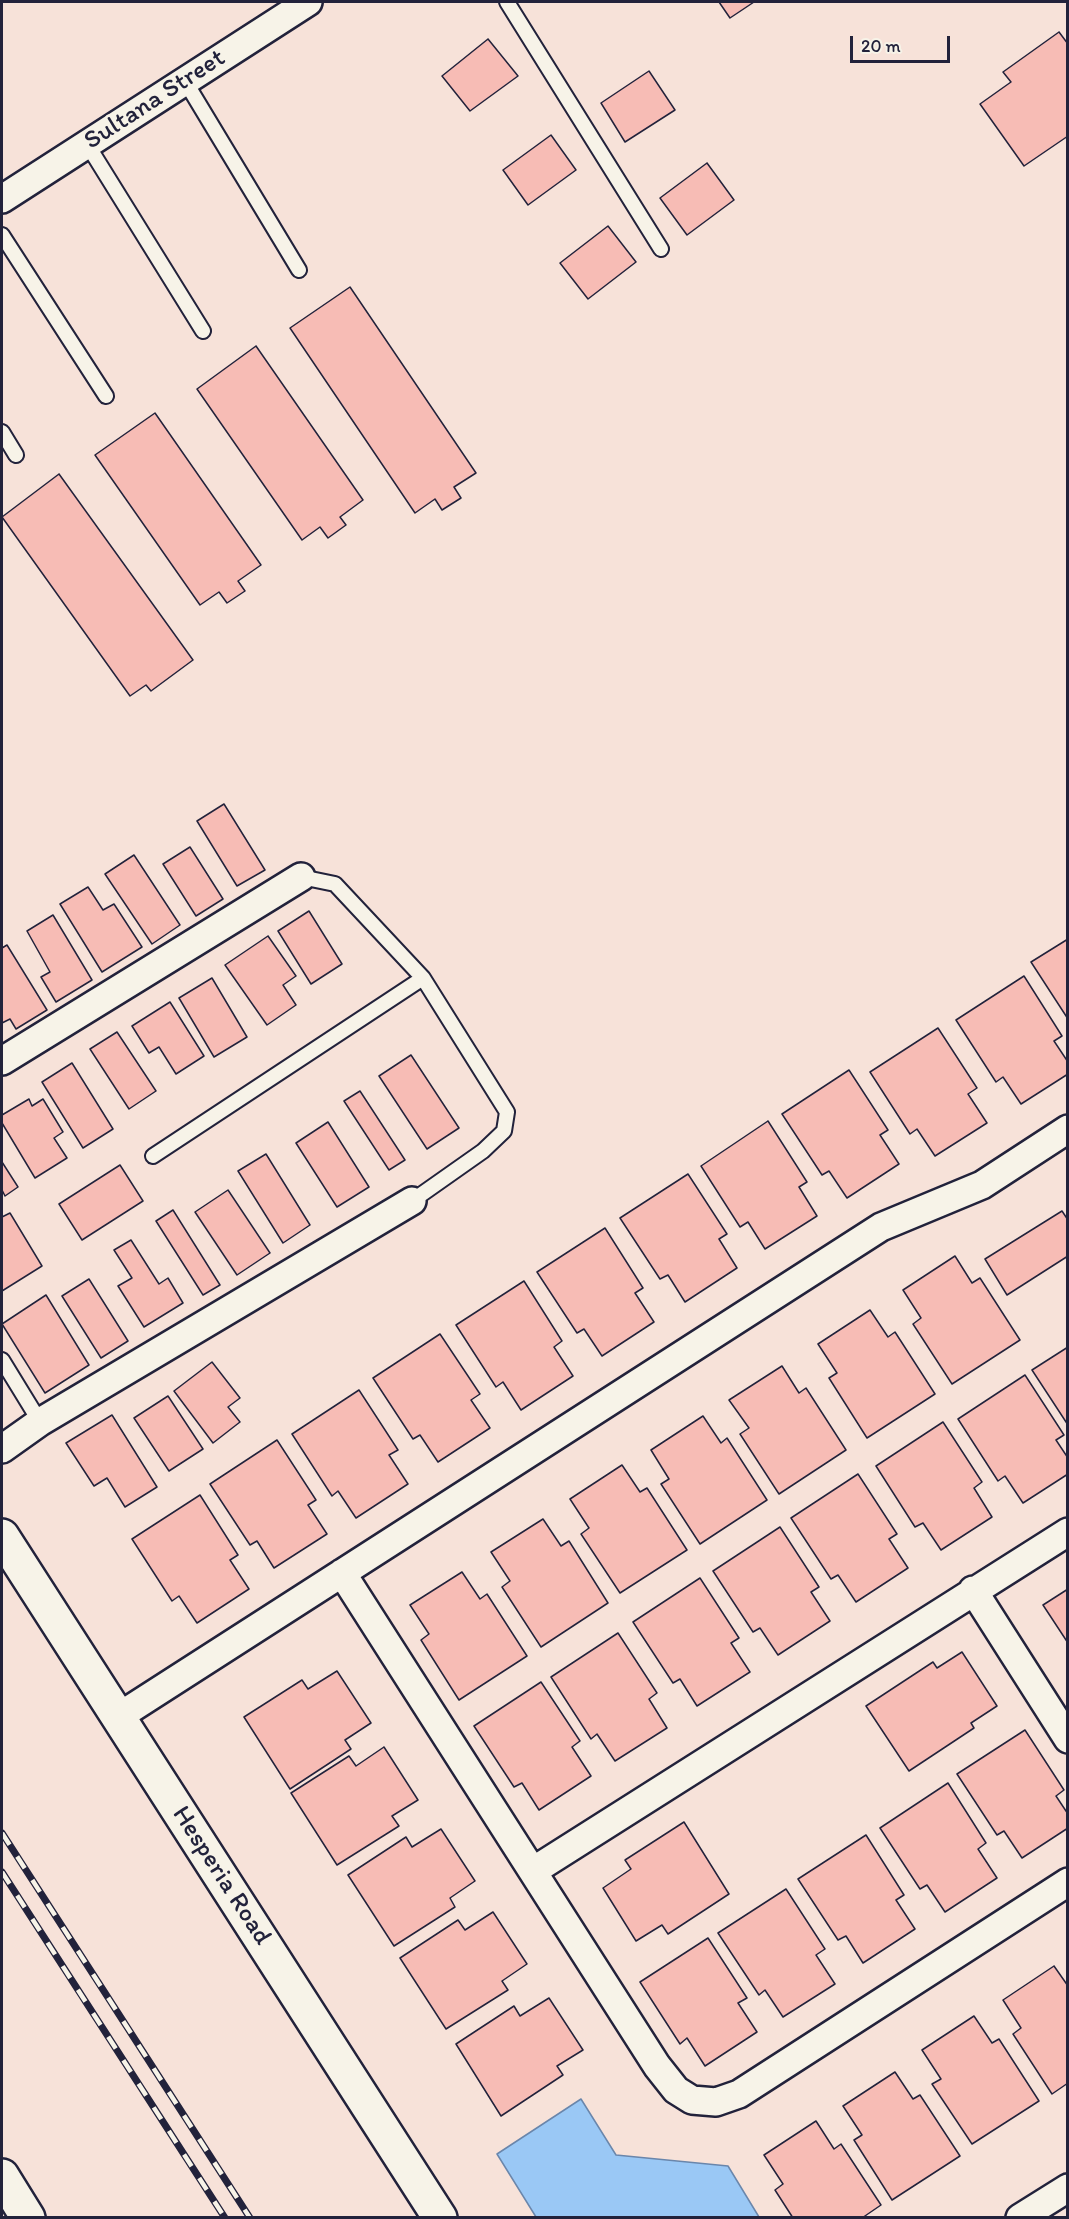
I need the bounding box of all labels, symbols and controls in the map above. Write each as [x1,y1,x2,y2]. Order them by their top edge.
scale bar [853,24,954,62]
text: 20 m [861,35,901,57]
street label: Sultana Street [79,43,231,157]
street label: Hesperia Road [164,1801,278,1951]

